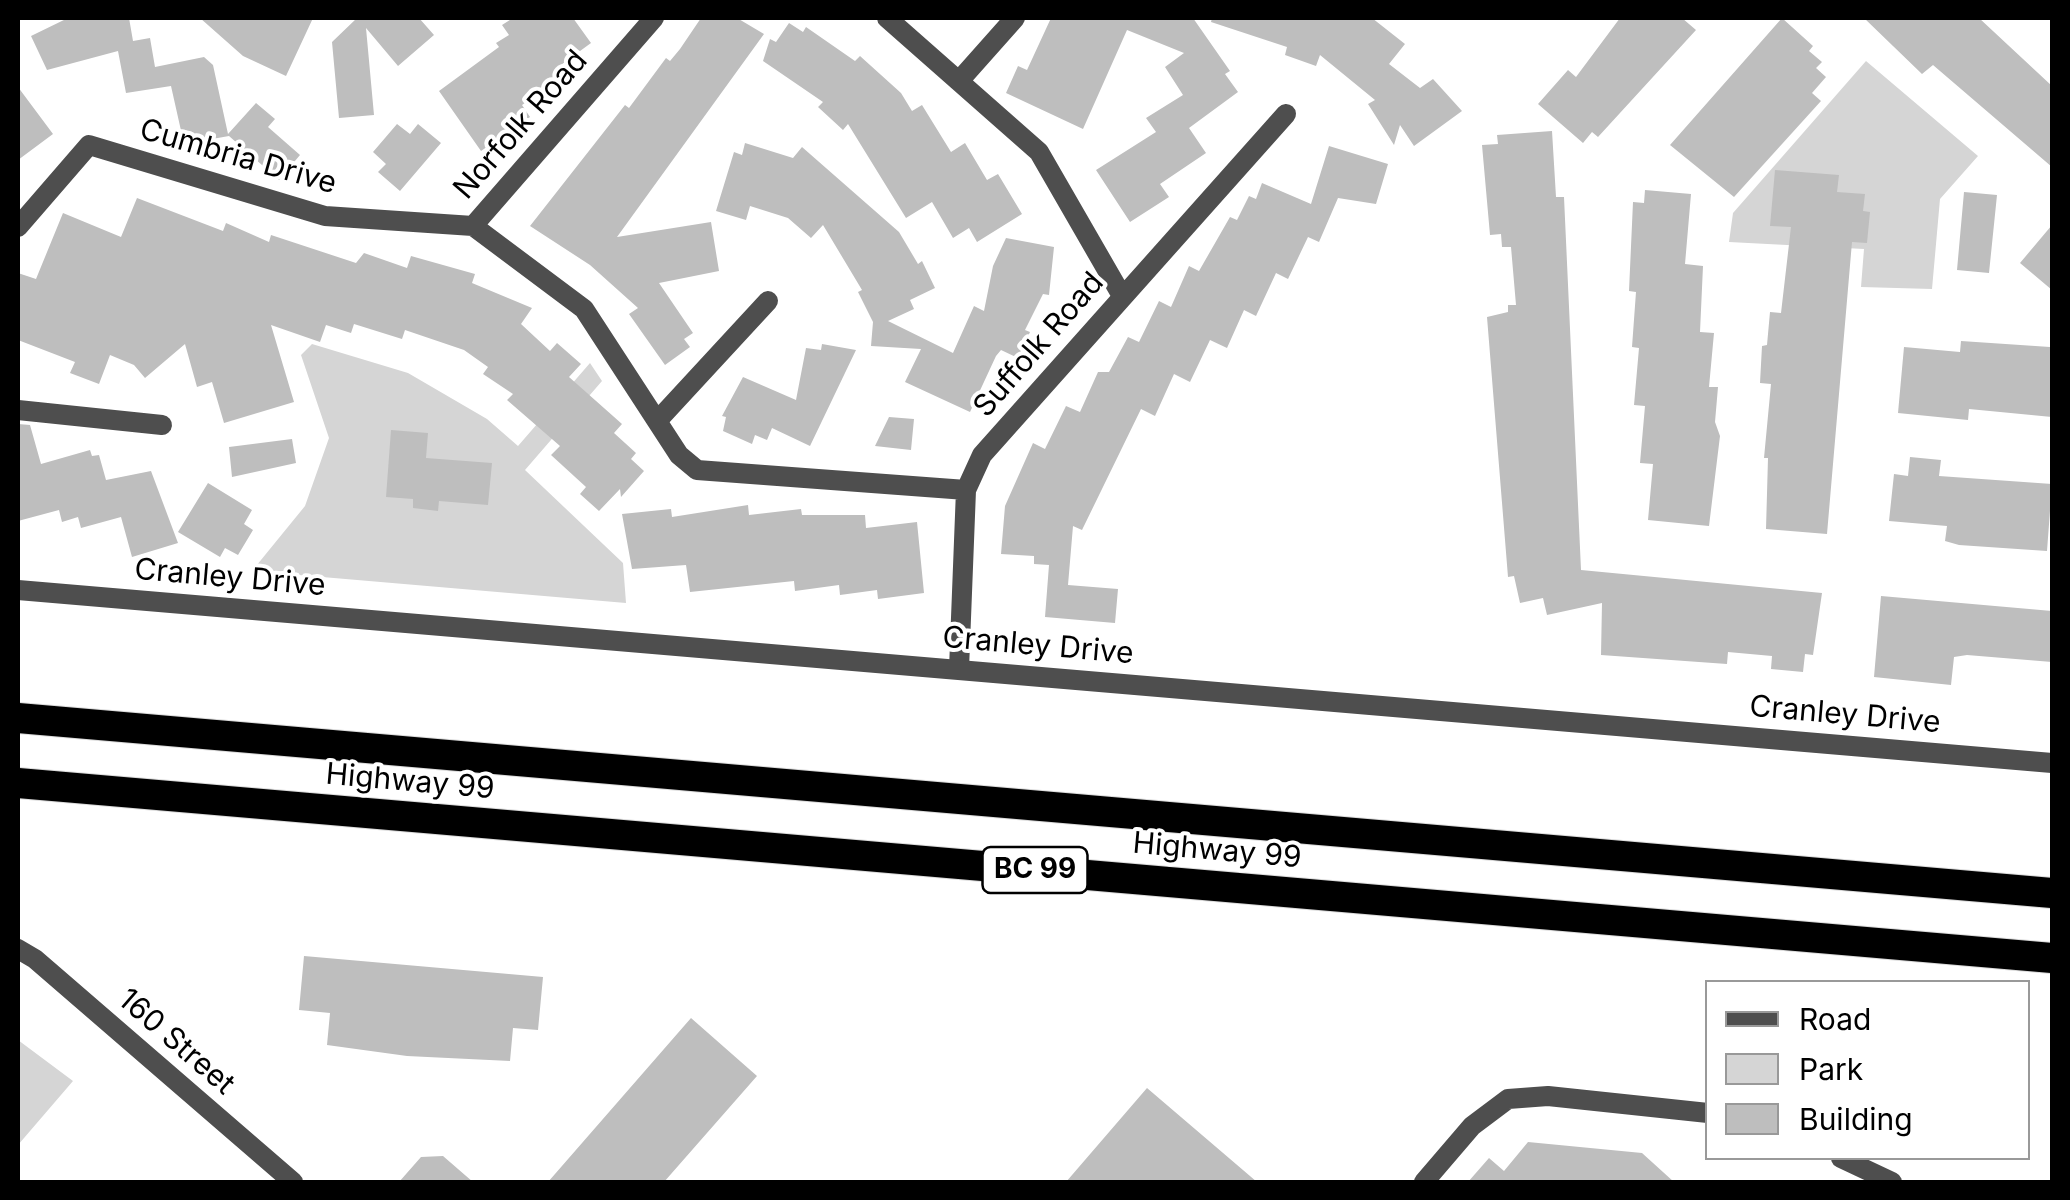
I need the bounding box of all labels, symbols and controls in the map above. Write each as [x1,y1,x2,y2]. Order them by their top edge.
street label: Norfolk Road [447,43,595,207]
street label: Cumbria Drive [135,112,341,202]
street label: Suffolk Road [966,265,1112,425]
street label: Cranley Drive [133,552,327,604]
street label: Cranley Drive [941,620,1135,672]
street label: Cranley Drive [1748,689,1942,741]
street label: Highway 99 [324,757,496,807]
street label: Highway 99 [1131,826,1303,876]
road number: BC 99 [982,847,1088,893]
legend [1705,980,2030,1160]
street label: 160 Street [110,982,242,1102]
text: Road [1799,1001,1871,1037]
text: Park [1799,1051,1863,1087]
text: Building [1799,1101,1913,1137]

